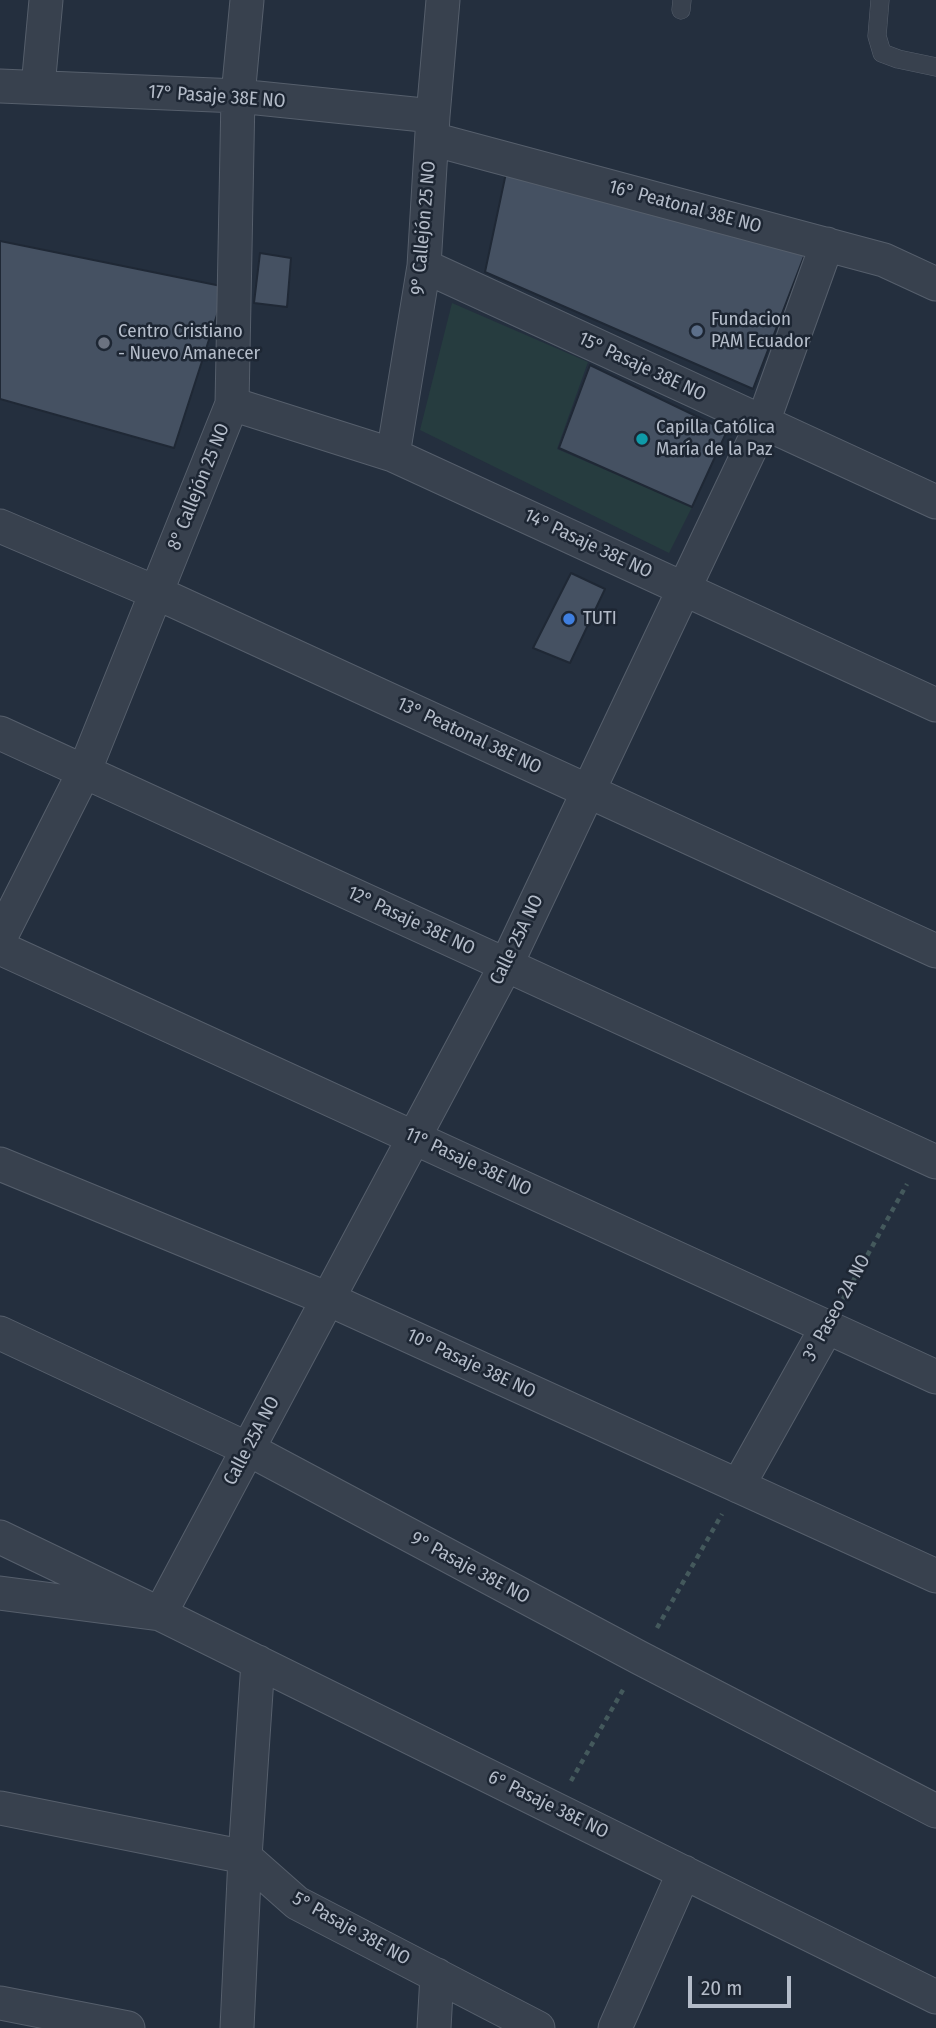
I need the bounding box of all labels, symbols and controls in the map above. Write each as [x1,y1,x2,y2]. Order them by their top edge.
street label: 17° Pasaje 38E NO [148,81,286,113]
street label: 9° Callejón 25 NO [407,160,441,296]
street label: 16° Peatonal 38E NO [606,176,764,238]
place label: Fundacion PAM Ecuador [711,309,810,353]
place label: Centro Cristiano - Nuevo Amanecer [118,321,260,365]
marker: Fundacion PAM Ecuador [689,323,705,339]
street label: 15° Pasaje 38E NO [575,327,709,407]
marker: Centro Cristiano - Nuevo Amanecer [96,335,112,351]
place label: Capilla Católica María de la Paz [656,417,775,461]
street label: 8° Callejón 25 NO [163,420,235,554]
marker: Capilla Católica María de la Paz [634,431,650,447]
street label: 14° Pasaje 38E NO [520,504,656,584]
place label: TUTI [583,608,617,630]
marker: TUTI [561,611,577,627]
street label: 13° Peatonal 38E NO [393,693,545,779]
street label: 12° Pasaje 38E NO [344,882,478,960]
street label: Calle 25A NO [485,891,549,989]
street label: 11° Pasaje 38E NO [401,1123,535,1201]
street label: 3° Paseo 2A NO [798,1251,876,1365]
street label: 10° Pasaje 38E NO [403,1324,539,1404]
street label: Calle 25A NO [219,1393,285,1489]
street label: 9° Pasaje 38E NO [407,1527,533,1609]
street label: 6° Pasaje 38E NO [484,1766,612,1844]
street label: 5° Pasaje 38E NO [288,1887,414,1971]
scale bar [691,1962,794,2006]
text: 20 m [701,1975,742,2001]

